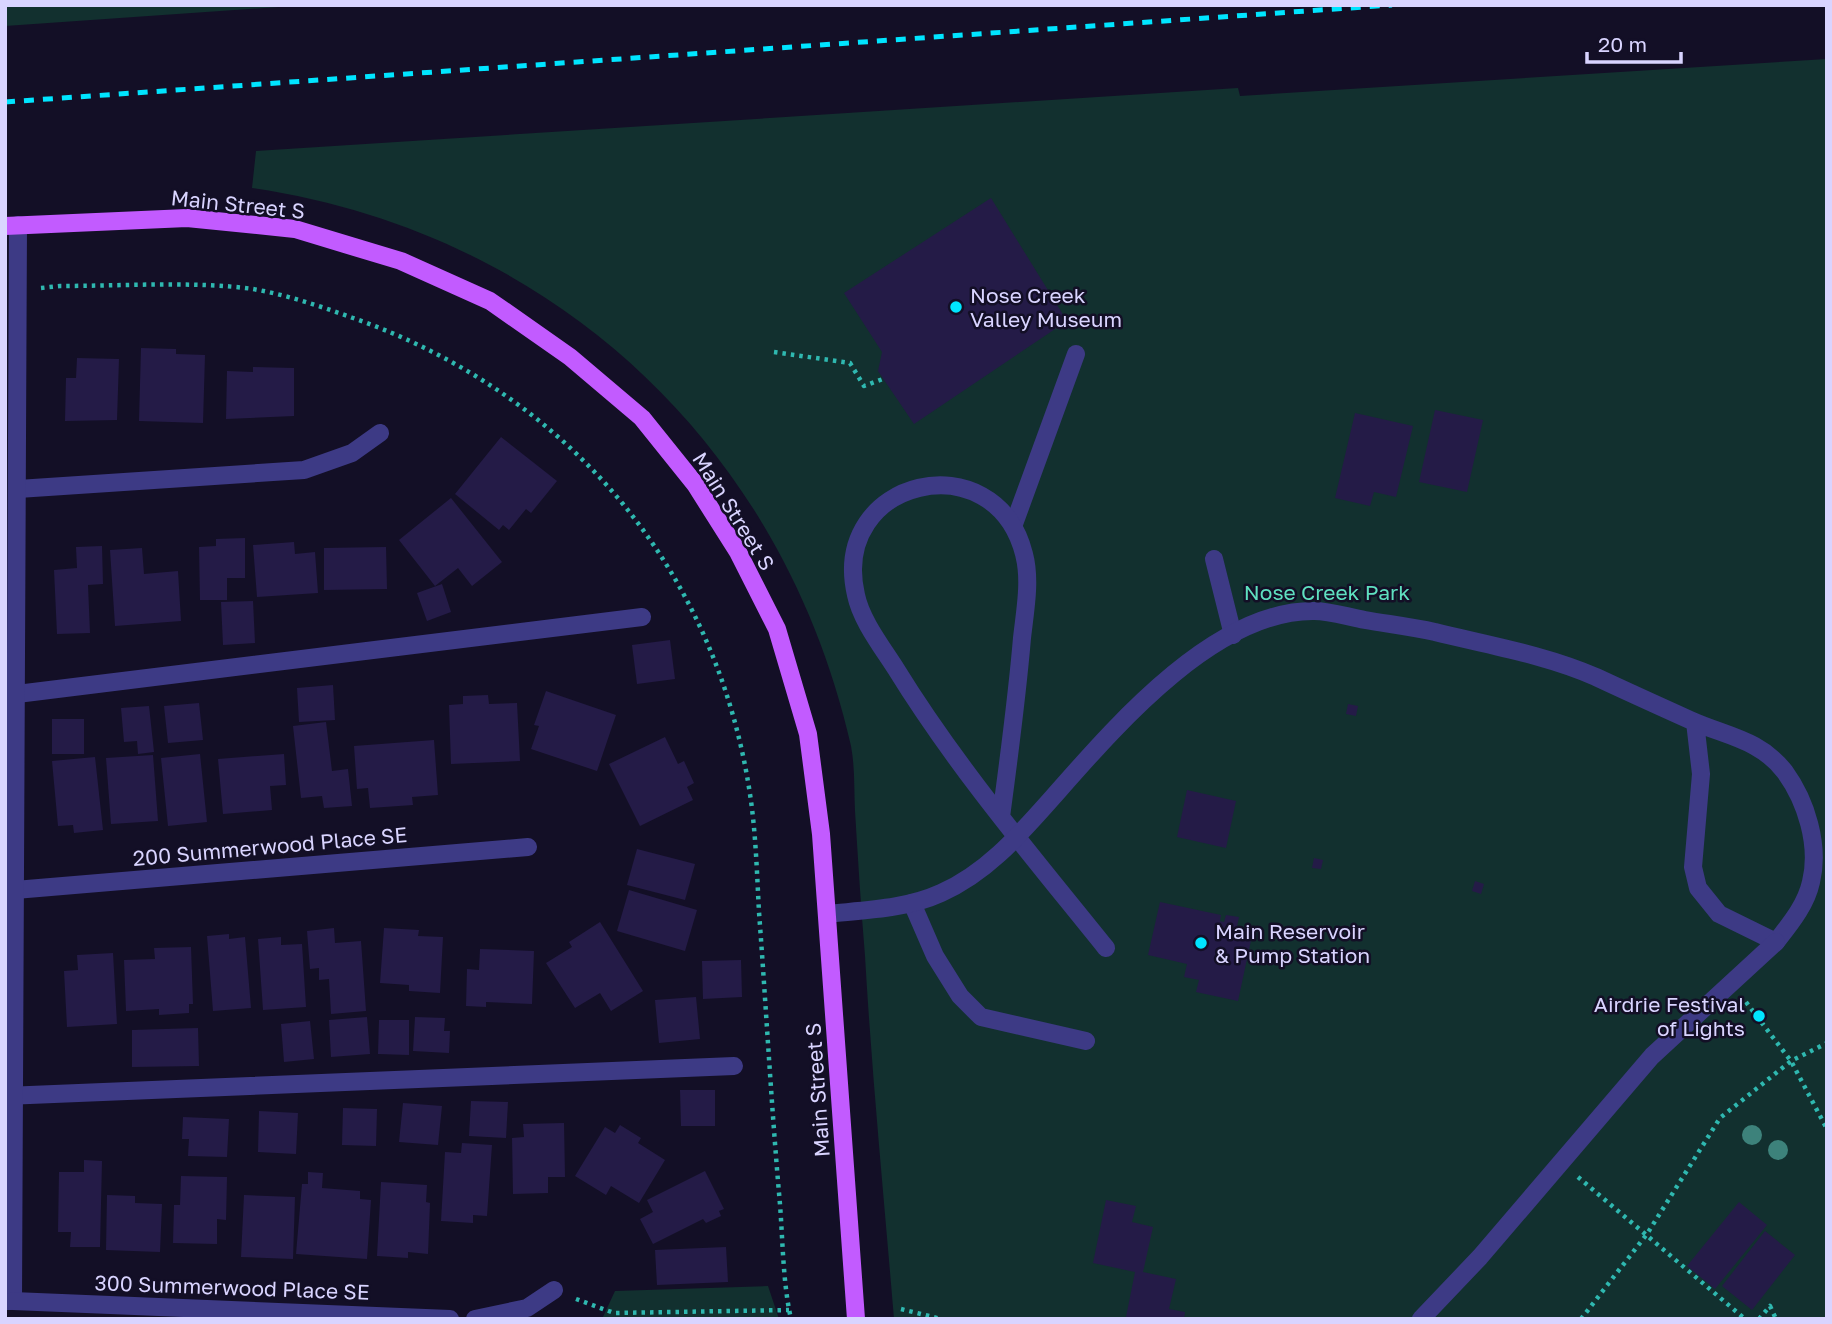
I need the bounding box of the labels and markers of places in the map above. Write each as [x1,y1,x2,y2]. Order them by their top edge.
place label: Nose Creek Valley Museum [970,282,1122,332]
marker: Nose Creek Valley Museum [948,299,964,315]
place label: Main Reservoir & Pump Station [1215,918,1370,968]
marker: Main Reservoir & Pump Station [1193,935,1209,951]
place label: Airdrie Festival of Lights [1594,991,1745,1041]
marker: Airdrie Festival of Lights [1751,1008,1767,1024]

